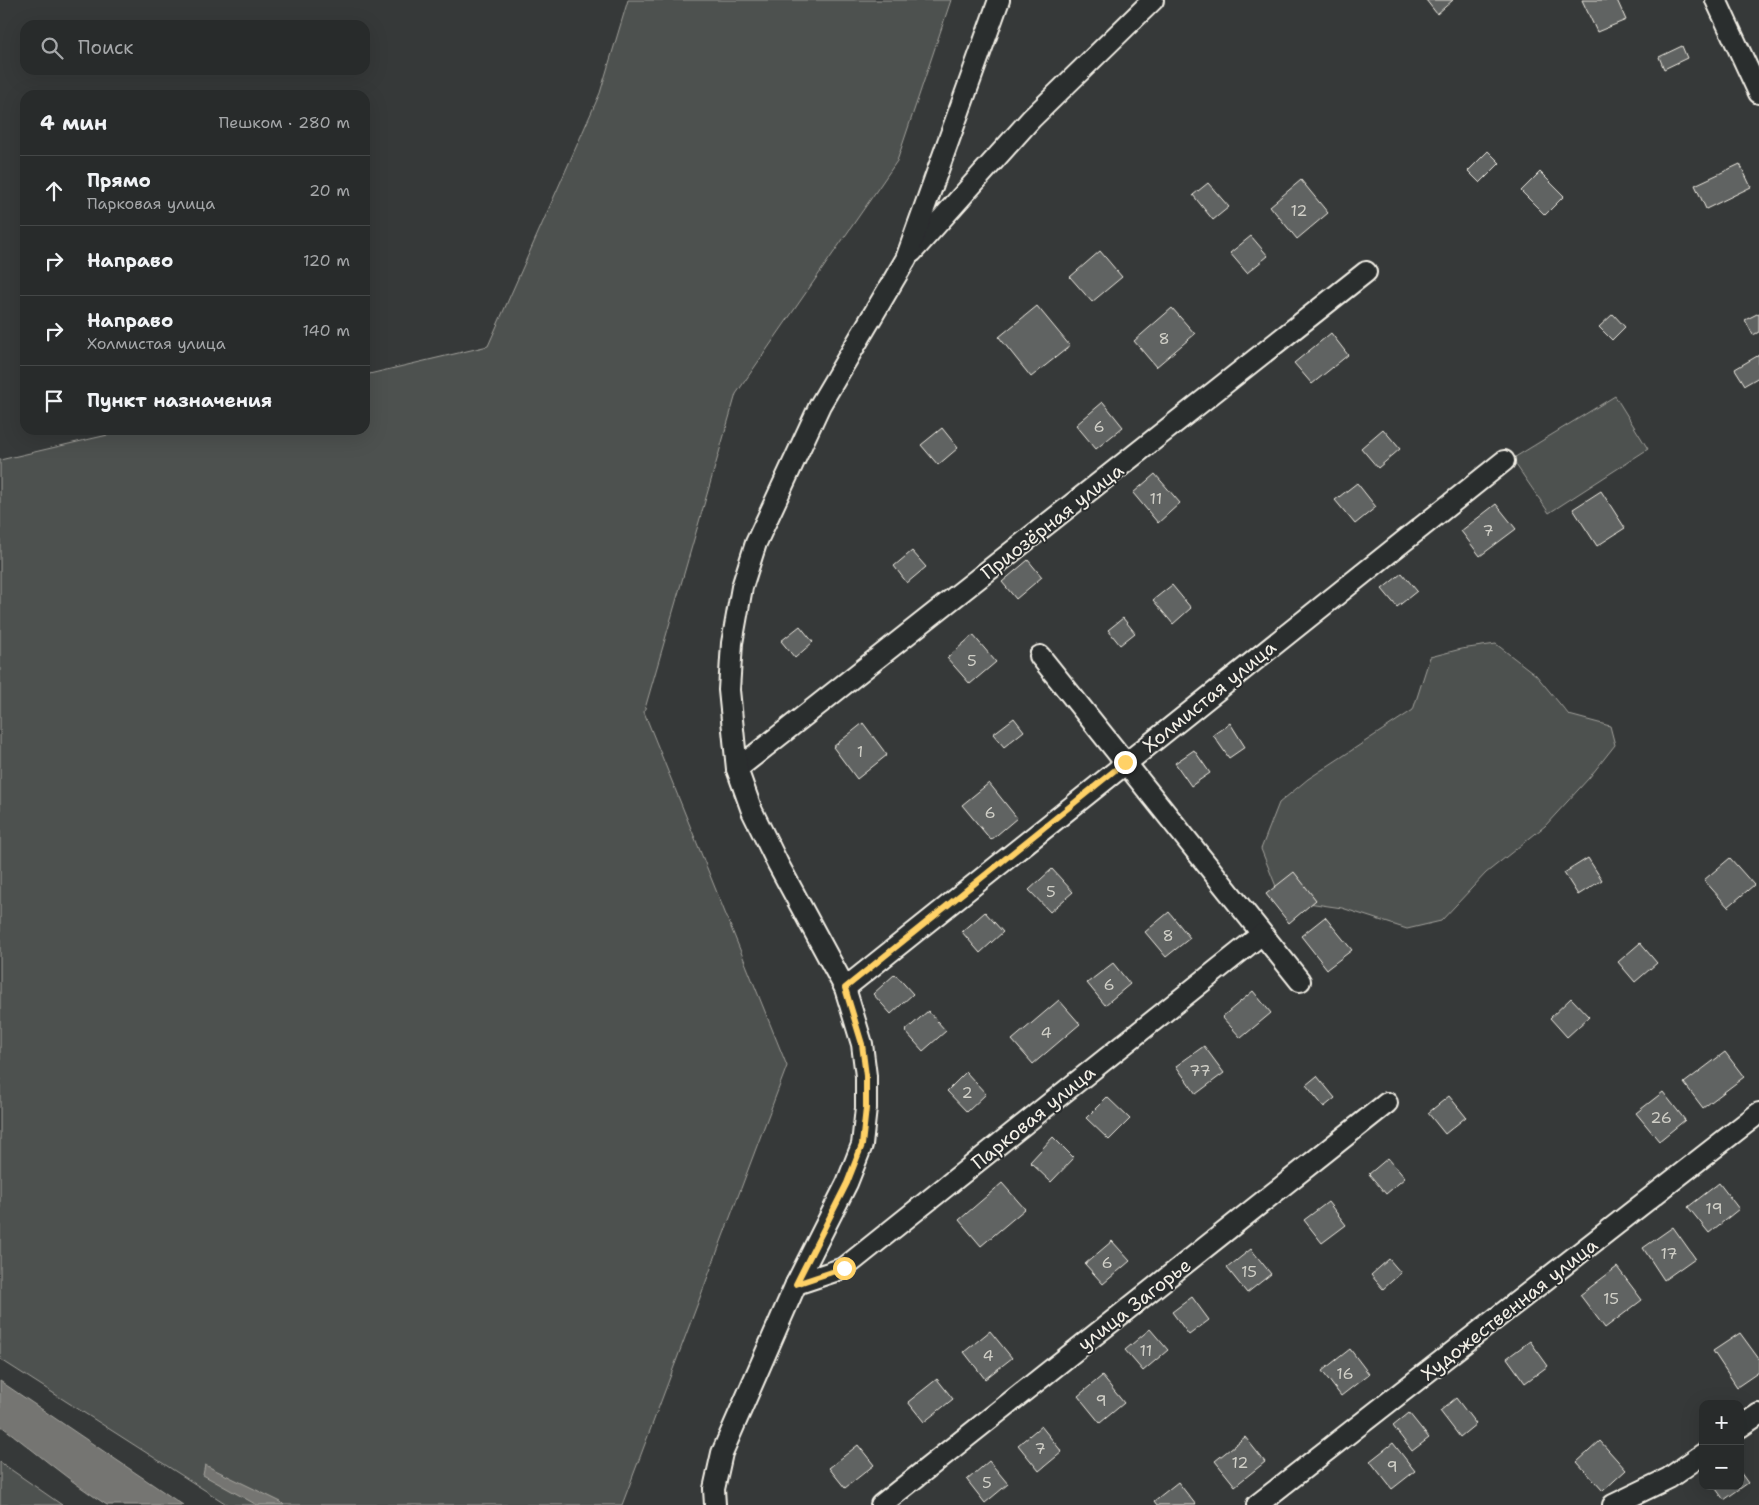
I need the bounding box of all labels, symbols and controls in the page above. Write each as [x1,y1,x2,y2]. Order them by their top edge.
search box [20,20,370,75]
icon: search [38,34,66,62]
text: Поиск [78,35,133,60]
text: 4 мин [40,109,107,137]
text: Пешком · 280 m [219,112,350,133]
text: Прямо [87,168,151,193]
icon: ahead [40,177,68,205]
text: 20 m [309,180,350,201]
text: Парковая улица [87,193,215,214]
house number: 12 [1290,200,1308,221]
icon: right [40,247,68,275]
text: Направо [87,248,173,273]
text: 120 m [303,250,350,271]
text: Направо [87,308,173,333]
icon: right [40,317,68,345]
text: 140 m [303,320,350,341]
house number: 8 [1158,328,1170,349]
text: Холмистая улица [87,333,226,354]
icon: arrive [40,387,68,415]
text: Пункт назначения [87,388,272,413]
house number: 6 [1093,416,1105,437]
street label: Приозёрная улица [976,458,1129,585]
house number: 11 [1150,488,1162,509]
house number: 7 [1482,520,1494,541]
street label: Холмистая улица [1137,635,1281,758]
house number: 5 [967,650,977,671]
house number: 1 [857,741,863,762]
route end [1114,751,1137,774]
house number: 6 [984,802,996,823]
house number: 5 [1046,881,1056,902]
house number: 8 [1162,925,1174,946]
house number: 6 [1103,974,1115,995]
house number: 4 [1040,1022,1052,1043]
street label: Парковая улица [966,1060,1100,1175]
house number: 77 [1189,1060,1211,1081]
house number: 2 [961,1082,973,1103]
house number: 26 [1650,1107,1672,1128]
house number: 19 [1705,1198,1723,1219]
street label: Художественная улица [1416,1232,1603,1386]
house number: 17 [1660,1243,1678,1264]
street label: улица Загорье [1073,1252,1196,1356]
house number: 6 [1101,1252,1113,1273]
route start [833,1257,856,1280]
house number: 15 [1241,1261,1257,1282]
house number: 15 [1603,1288,1619,1309]
house number: 11 [1140,1340,1152,1361]
house number: 4 [982,1345,994,1366]
house number: 16 [1336,1363,1354,1384]
house number: 9 [1095,1390,1107,1411]
map controls [1699,1400,1744,1490]
button: + [1699,1400,1744,1445]
house number: 7 [1034,1438,1046,1459]
button: − [1699,1445,1744,1490]
house number: 12 [1231,1452,1249,1473]
house number: 9 [1386,1456,1398,1477]
house number: 5 [982,1472,992,1493]

